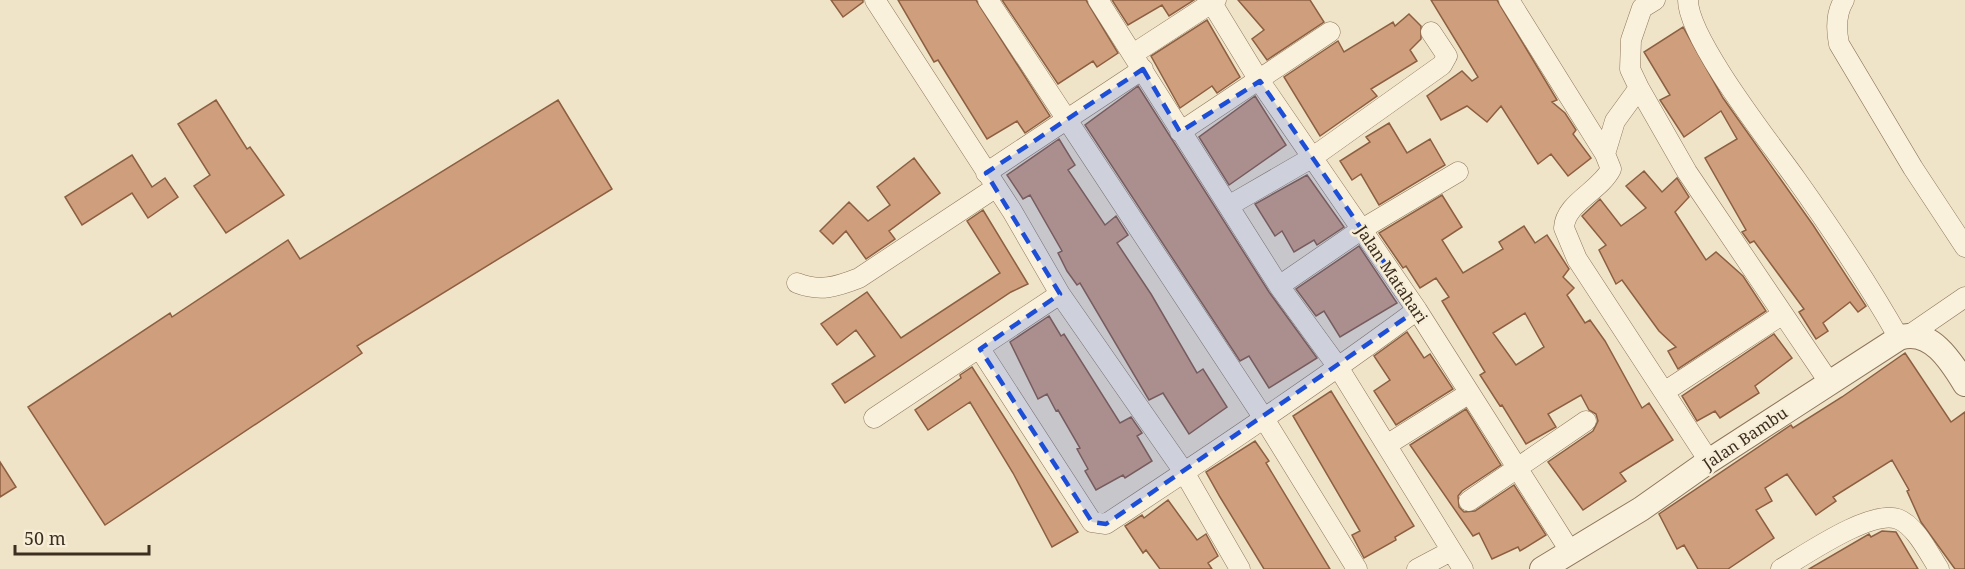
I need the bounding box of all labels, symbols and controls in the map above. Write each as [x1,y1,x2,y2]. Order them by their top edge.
street label: Jalan Matahari [1351,220,1433,327]
street label: Jalan Bambu [1698,402,1792,475]
scale bar [15,518,148,556]
text: 50 m [24,526,66,550]

